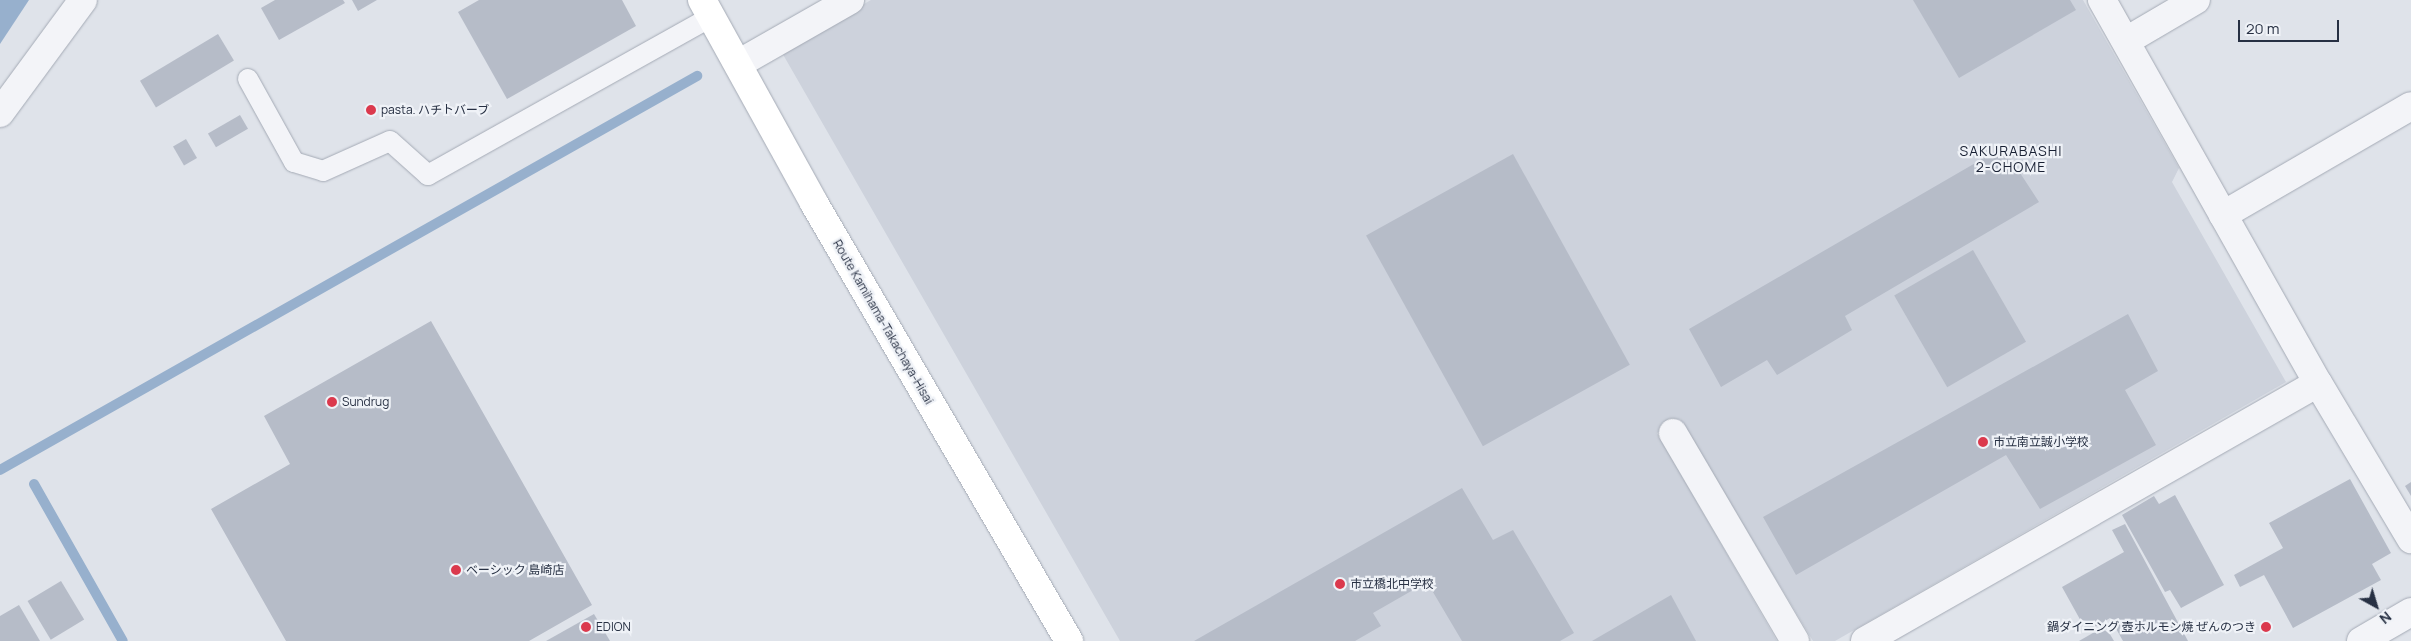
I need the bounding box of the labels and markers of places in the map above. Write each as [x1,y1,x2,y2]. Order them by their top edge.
place label: pasta. ハチトバーブ [381,103,490,117]
marker: pasta. ハチトバーブ [365,104,377,116]
place label: Sundrug [342,395,389,409]
marker: Sundrug [326,396,338,408]
place label: 市立南立誠小学校 [1993,435,2089,449]
marker: 市立南立誠小学校 [1977,436,1989,448]
place label: ベーシック 島崎店 [466,563,564,577]
marker: ベーシック 島崎店 [450,564,462,576]
place label: 市立橋北中学校 [1350,577,1434,591]
marker: 市立橋北中学校 [1334,578,1346,590]
place label: EDION [596,620,631,634]
place label: 鍋ダイニング 壺ホルモン焼 ぜんのつき [2047,620,2256,634]
marker: EDION [580,621,592,633]
marker: 鍋ダイニング 壺ホルモン焼 ぜんのつき [2260,621,2272,633]

